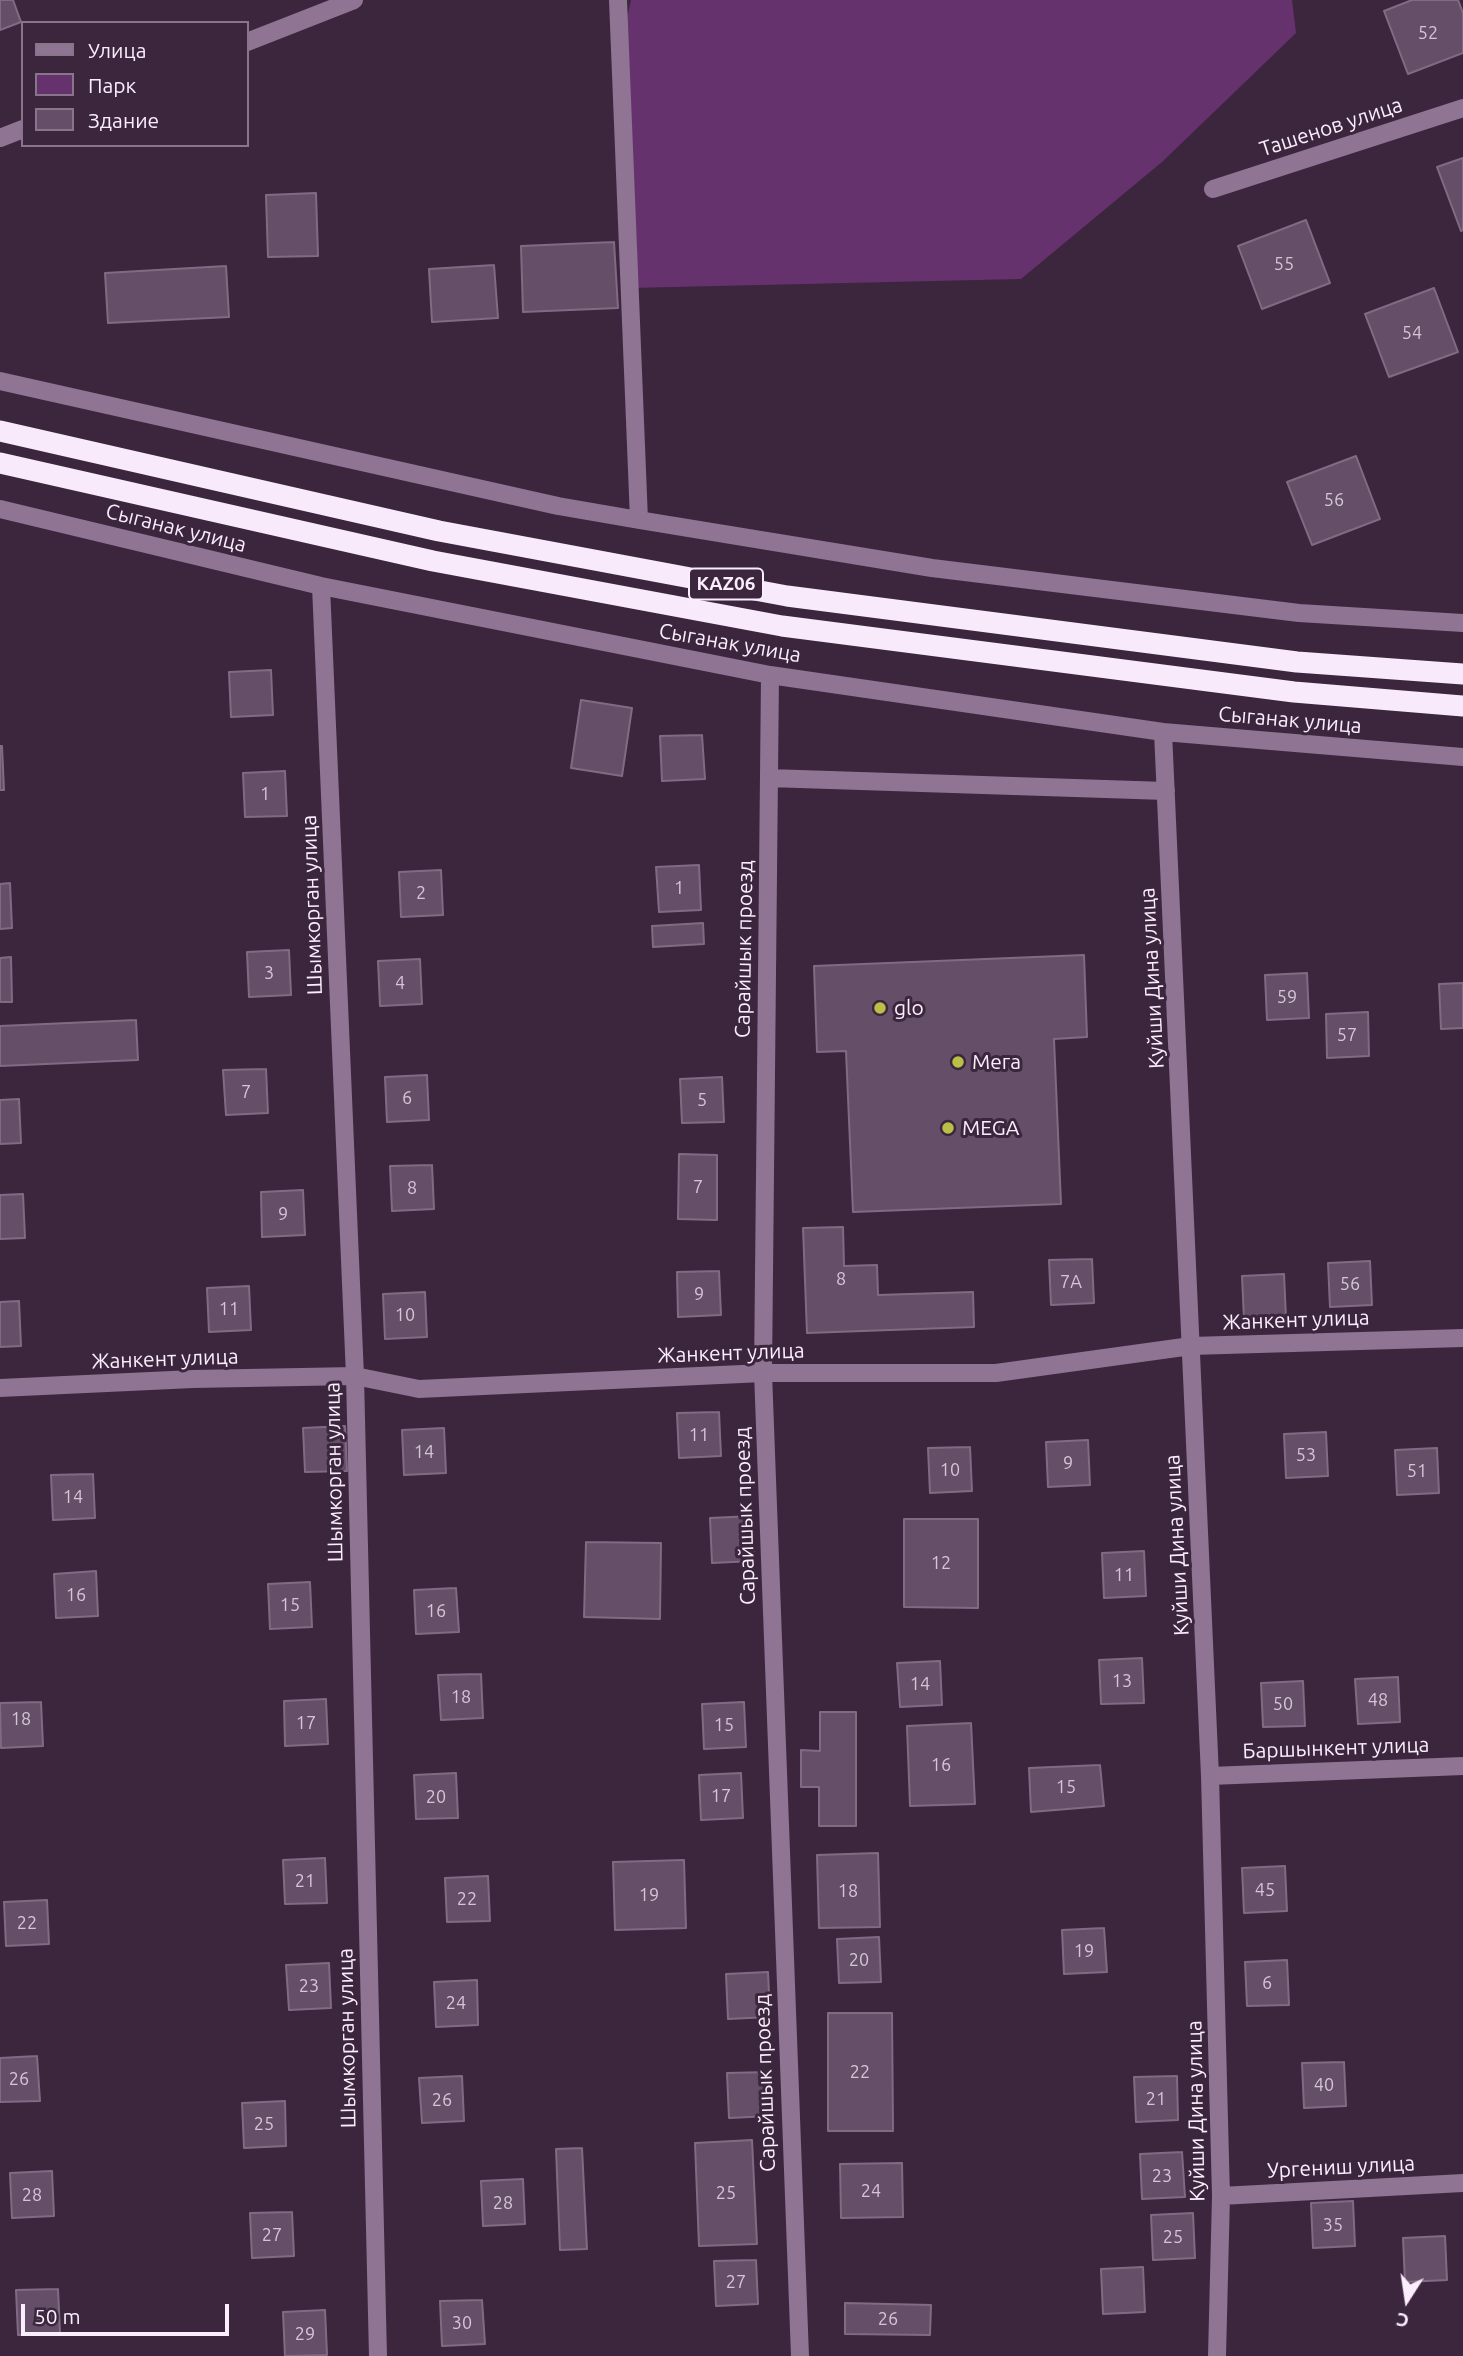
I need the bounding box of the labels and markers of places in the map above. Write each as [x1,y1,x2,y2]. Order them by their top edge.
place label: glo [894,995,924,1021]
marker: glo [872,1000,888,1016]
place label: Мега [972,1049,1021,1075]
marker: Мега [950,1054,966,1070]
place label: MEGA [962,1115,1019,1141]
marker: MEGA [940,1120,956,1136]

